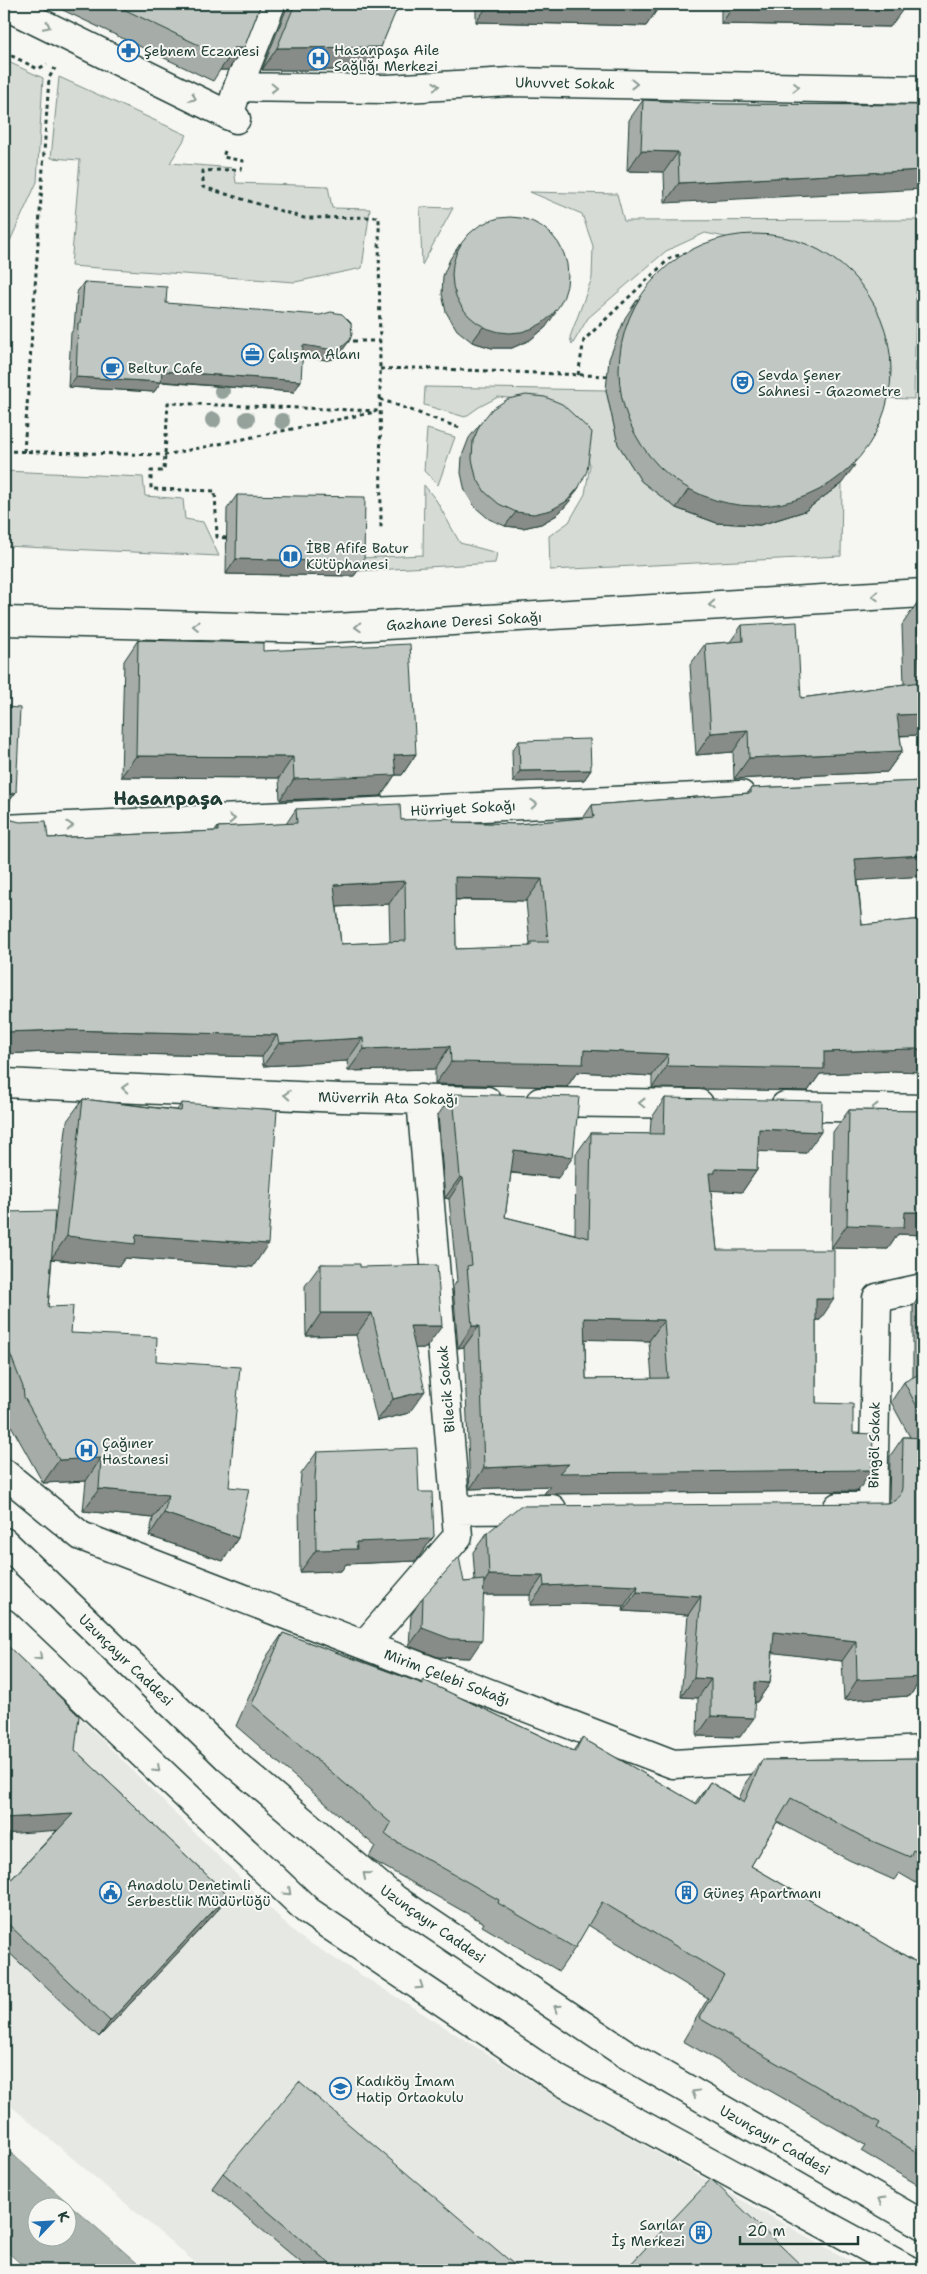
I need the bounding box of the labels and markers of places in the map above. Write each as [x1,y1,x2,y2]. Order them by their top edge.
pharmacy icon: Şebnem Eczanesi [116,39,140,63]
place label: Hasanpaşa Aile Sağlığı Merkezi [334,41,440,75]
place label: Şebnem Eczanesi [144,42,260,60]
hospital icon: Hasanpaşa Aile Sağlığı Merkezi [306,46,330,70]
office icon: Çalışma Alanı [240,342,264,366]
place label: Çalışma Alanı [268,345,361,363]
cafe icon: Beltur Cafe [100,356,124,380]
place label: Beltur Cafe [128,359,203,377]
place label: Sevda Şener Sahnesi - Gazometre [758,366,901,400]
theatre icon: Sevda Şener Sahnesi - Gazometre [730,371,754,395]
place label: İBB Afife Batur Kütüphanesi [306,539,409,573]
library icon: İBB Afife Batur Kütüphanesi [278,544,302,568]
place label: Çağıner Hastanesi [102,1434,169,1468]
hospital icon: Çağıner Hastanesi [74,1439,98,1463]
place label: Anadolu Denetimli Serbestlik Müdürlüğü [127,1876,270,1910]
public building icon: Anadolu Denetimli Serbestlik Müdürlüğü [99,1881,123,1905]
building icon: Güneş Apartmanı [675,1881,699,1905]
place label: Güneş Apartmanı [703,1884,821,1902]
place label: Kadıköy İmam Hatip Ortaokulu [356,2072,464,2106]
school or university icon: Kadıköy İmam Hatip Ortaokulu [328,2077,352,2101]
place label: Sarılar İş Merkezi [612,2216,685,2250]
building icon: Sarılar İş Merkezi [689,2221,713,2245]

